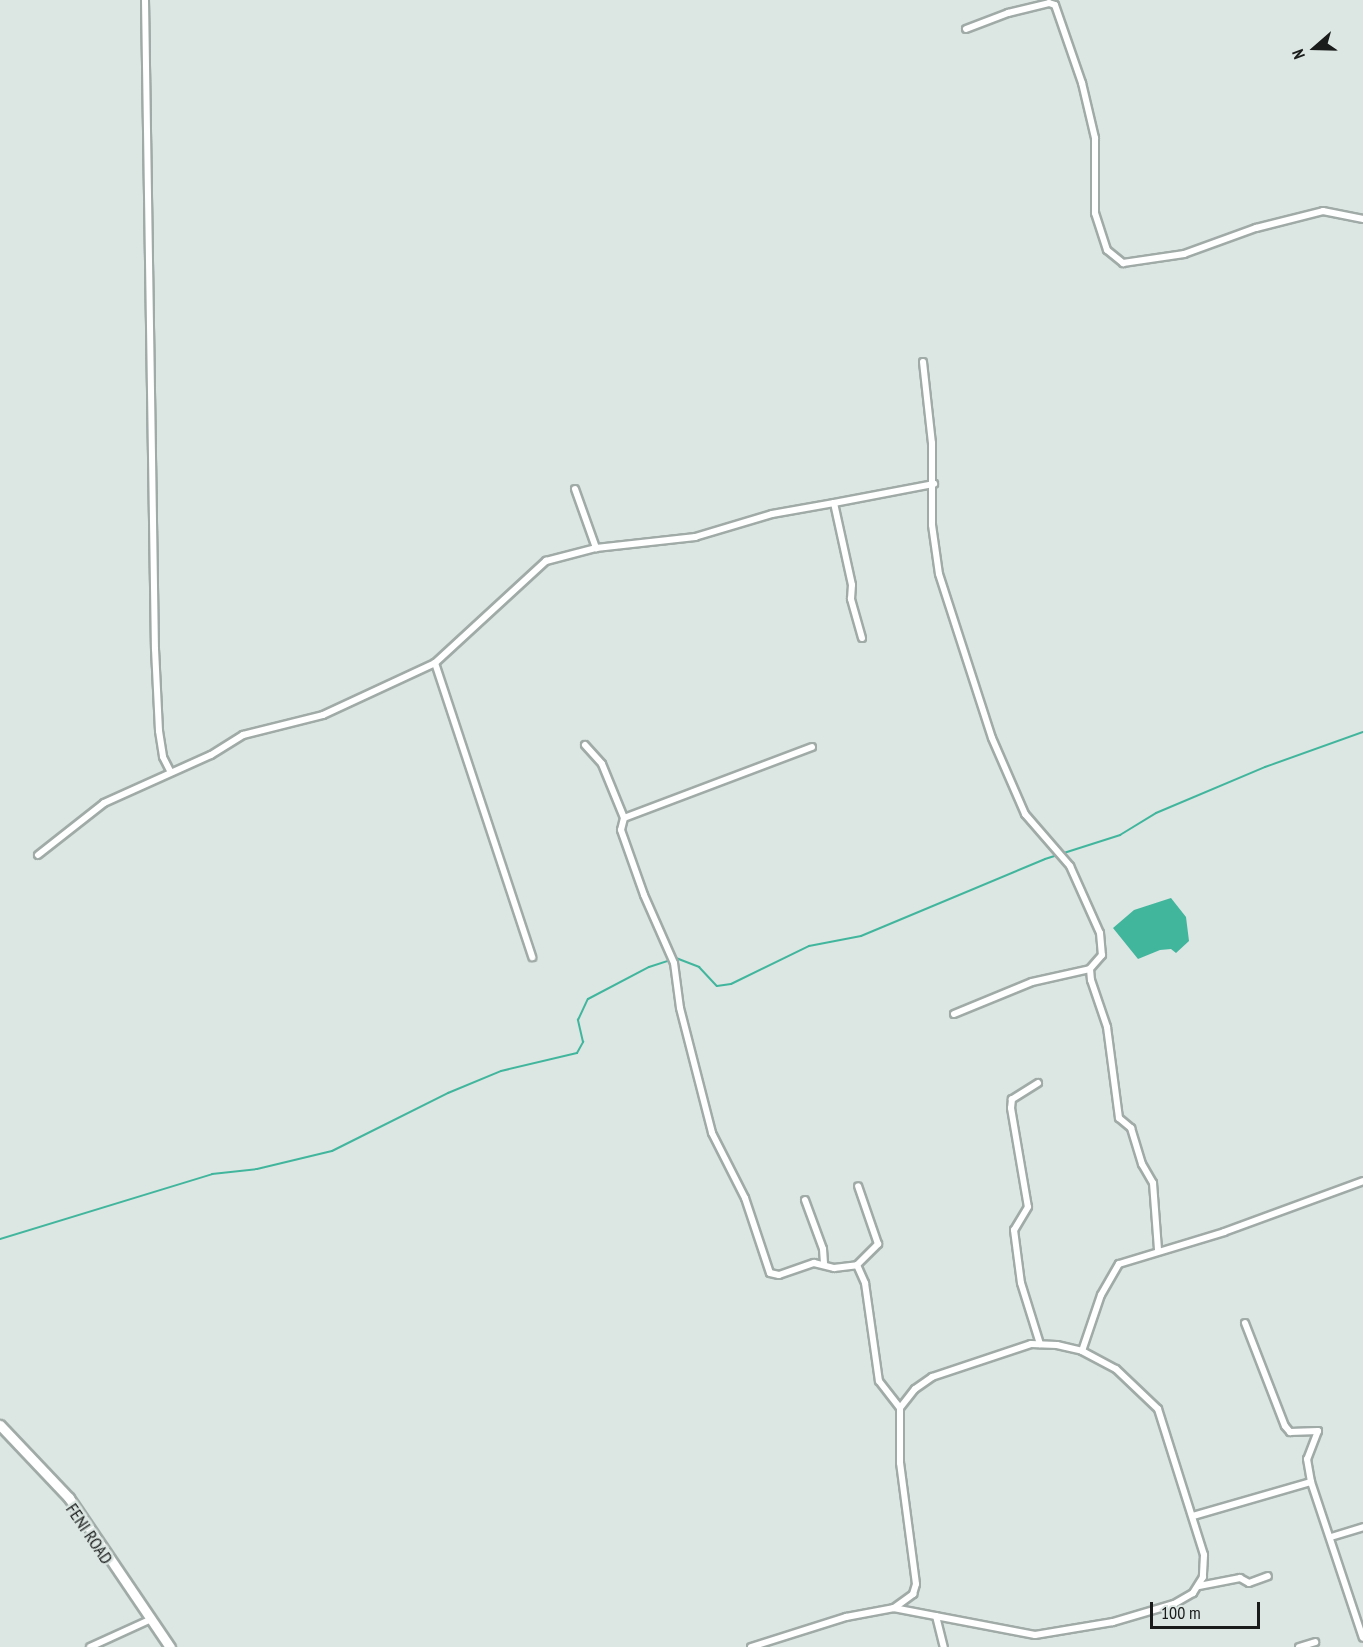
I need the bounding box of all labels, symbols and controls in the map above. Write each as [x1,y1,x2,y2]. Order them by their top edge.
north arrow [1285,18,1345,78]
text: N [1287,47,1309,62]
street label: FENI ROAD [61,1500,117,1568]
scale bar [1153,1590,1262,1628]
text: 100 m [1161,1601,1201,1624]

